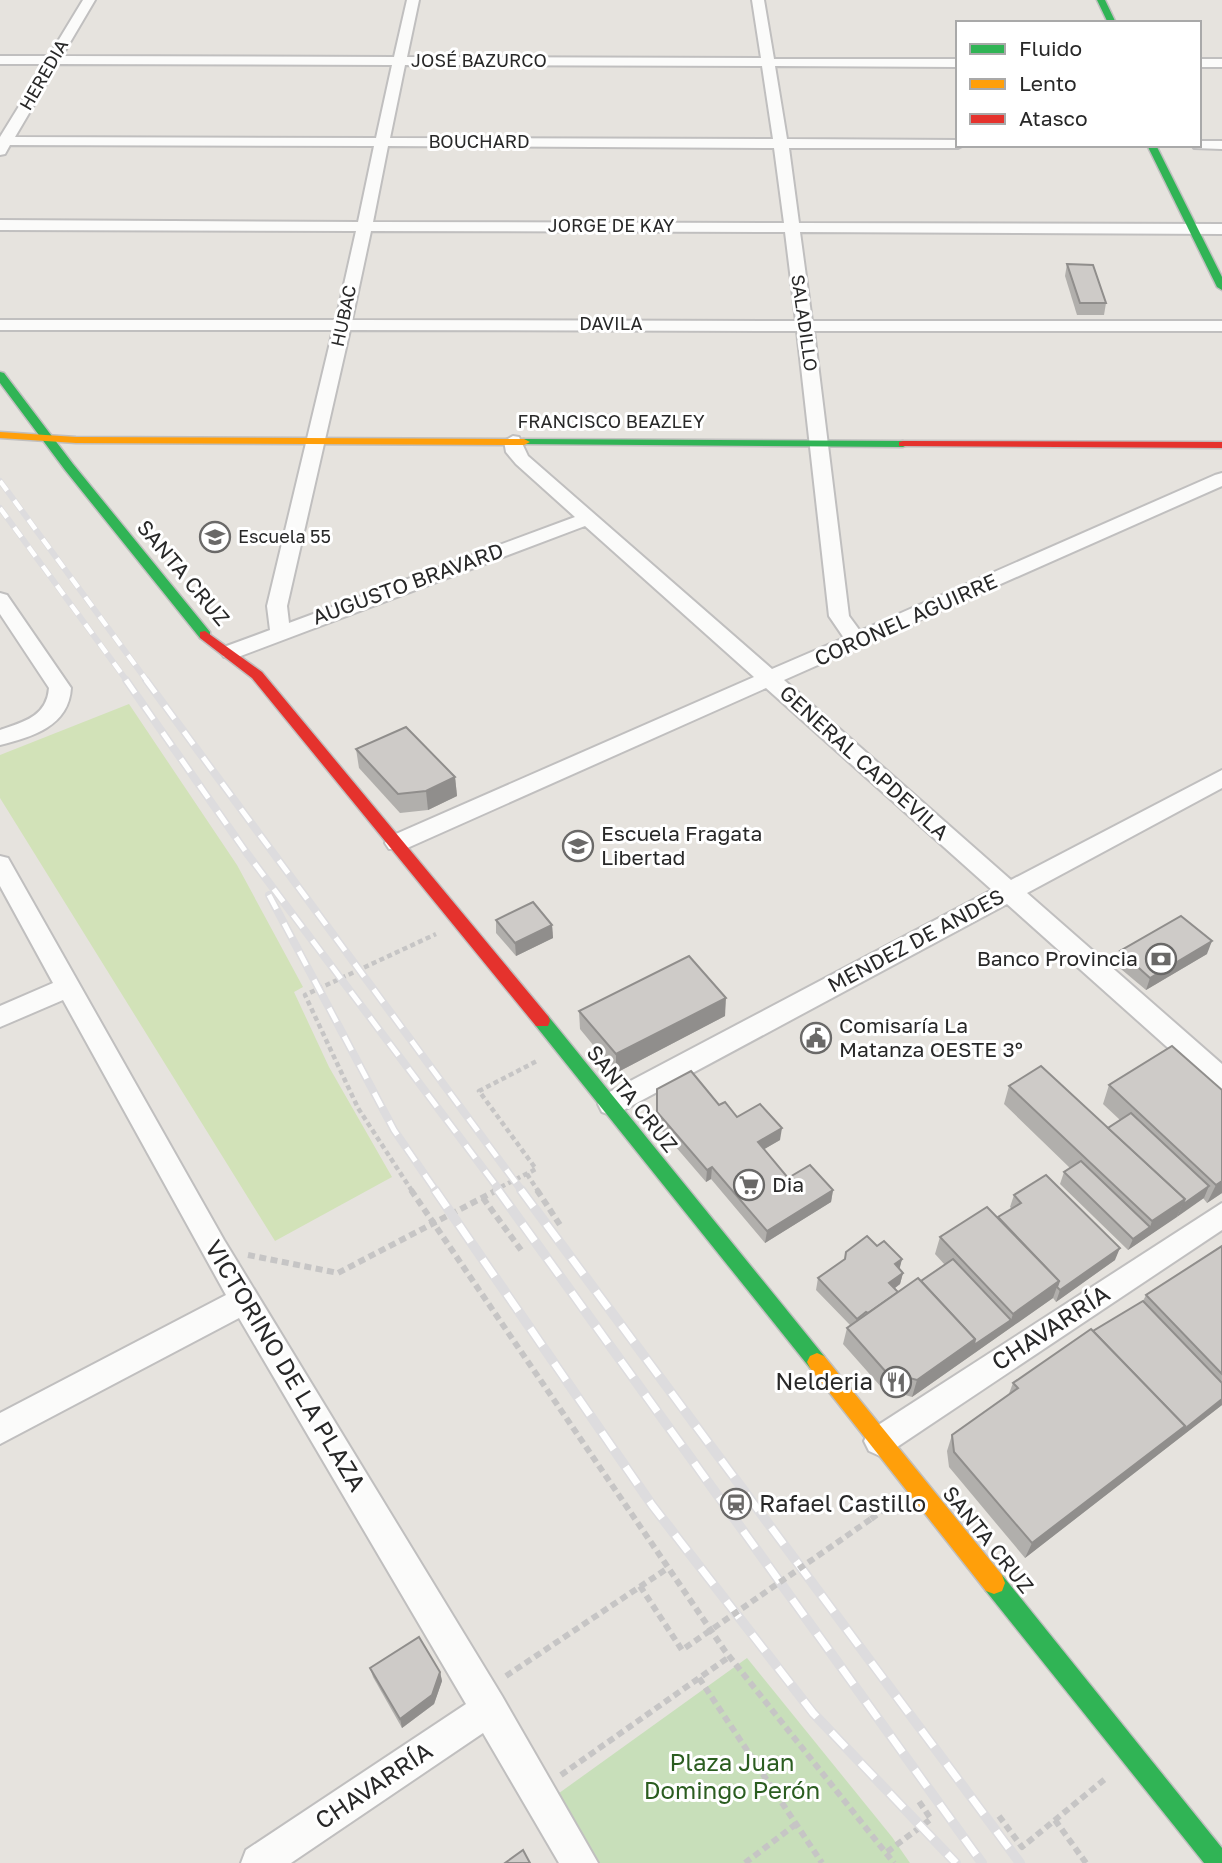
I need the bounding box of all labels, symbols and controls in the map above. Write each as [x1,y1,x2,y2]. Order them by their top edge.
legend [956,21,1201,147]
street label: HEREDIA [14,35,72,114]
text: Fluido [1019,35,1082,61]
street label: JOSÉ BAZURCO [411,49,547,71]
text: Lento [1019,70,1077,96]
text: Atasco [1019,105,1088,131]
street label: BOUCHARD [428,130,530,152]
street label: JORGE DE KAY [548,214,675,236]
street label: SALADILLO [787,273,823,373]
street label: HUBAC [326,283,360,349]
street label: DAVILA [579,312,643,334]
street label: FRANCISCO BEAZLEY [517,410,705,432]
street label: SANTA CRUZ [132,514,236,631]
school or university icon: Escuela 55 [198,520,232,554]
place label: Escuela 55 [238,525,331,547]
street label: AUGUSTO BRAVARD [309,536,507,630]
street label: CORONEL AGUIRRE [810,567,1001,671]
street label: GENERAL CAPDEVILA [775,679,955,845]
place label: Escuela Fragata Libertad [601,820,762,870]
school or university icon: Escuela Fragata Libertad [561,829,595,863]
street label: MENDEZ DE ANDES [823,883,1008,998]
bank icon: Banco Provincia [1144,942,1178,976]
place label: Banco Provincia [977,945,1138,971]
place label: Comisaría La Matanza OESTE 3° [839,1012,1023,1062]
public building icon: Comisaría La Matanza OESTE 3° [799,1021,833,1055]
street label: SANTA CRUZ [582,1040,684,1157]
supermarket icon: Dia [732,1168,766,1202]
place label: Dia [772,1171,804,1197]
street label: VICTORINO DE LA PLAZA [200,1234,373,1496]
street label: CHAVARRÍA [986,1278,1115,1376]
restaurant icon: Nelderia [879,1365,913,1399]
place label: Nelderia [775,1366,873,1395]
street label: SANTA CRUZ [938,1481,1040,1598]
station icon: Rafael Castillo [719,1487,753,1521]
place label: Rafael Castillo [759,1488,926,1517]
street label: CHAVARRÍA [309,1735,437,1834]
park label: Plaza Juan Domingo Perón [644,1747,820,1804]

